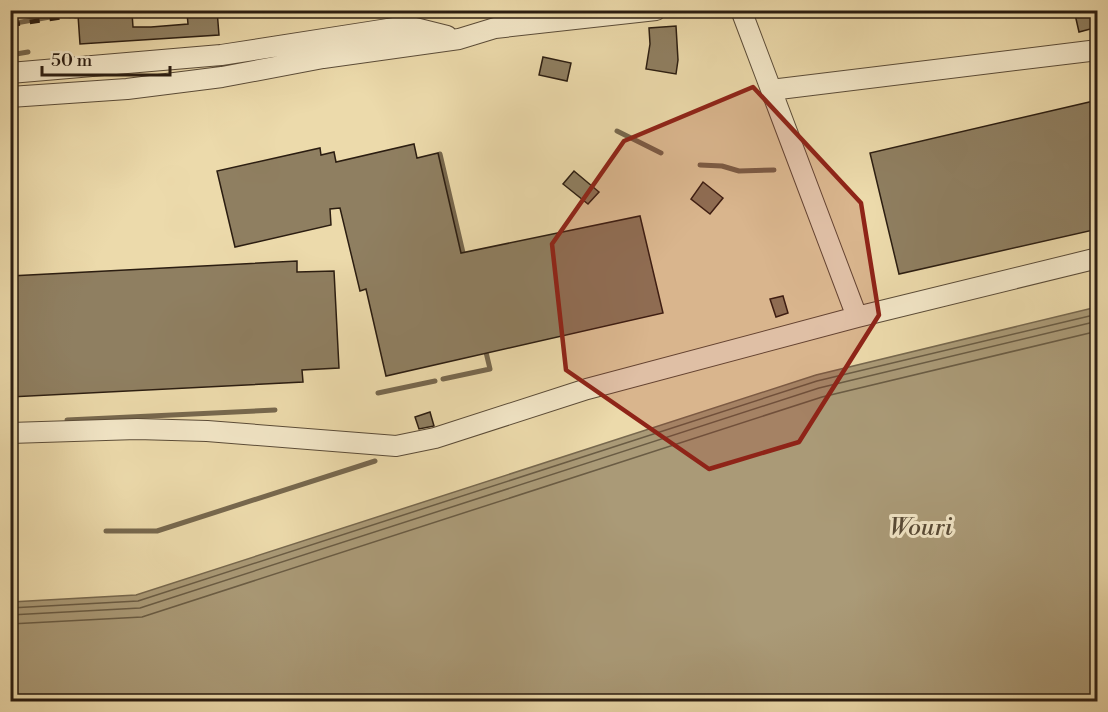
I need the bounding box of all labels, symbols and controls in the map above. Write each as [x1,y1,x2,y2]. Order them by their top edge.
scale bar [42,39,170,77]
text: 50 m [51,49,93,72]
water label: Wouri [889,513,953,543]

